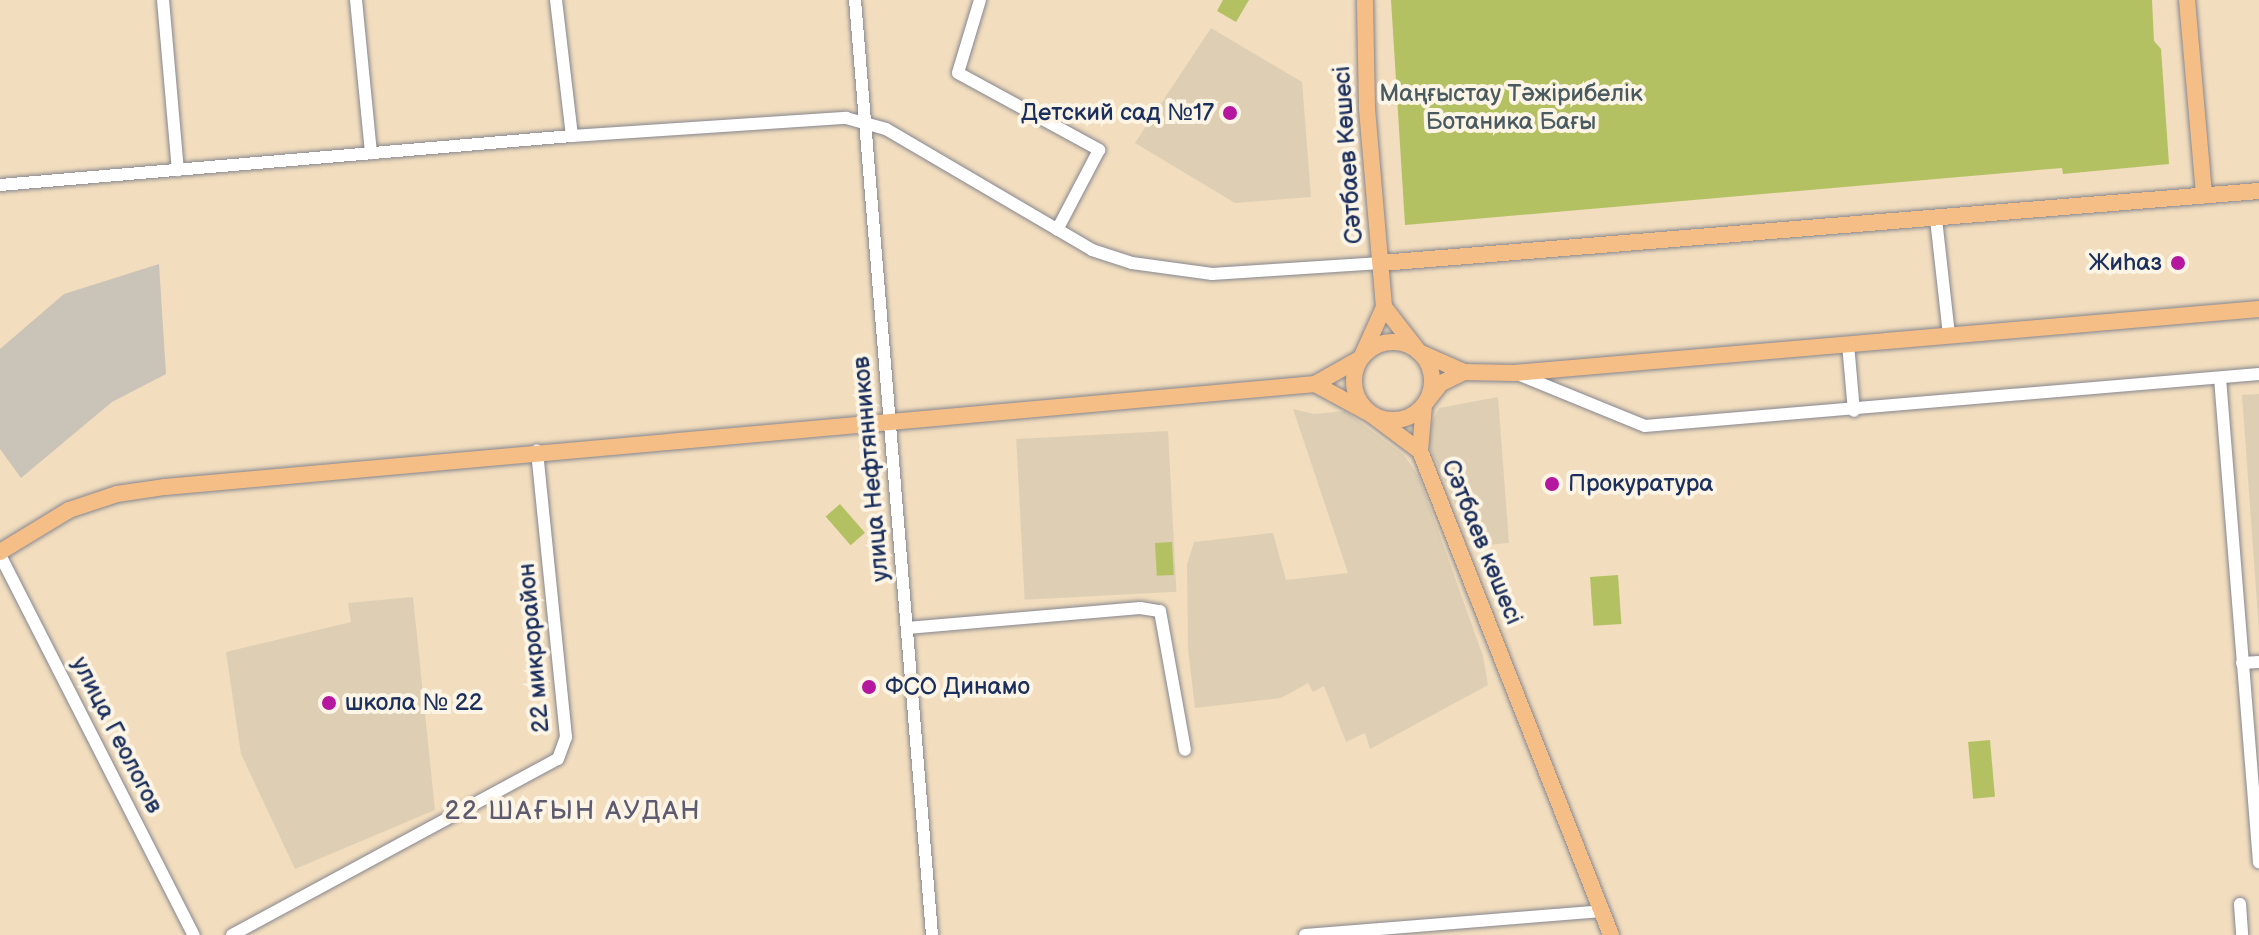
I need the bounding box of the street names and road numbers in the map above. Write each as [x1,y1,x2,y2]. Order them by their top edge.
street label: Сәтбаев Көшесі [1327,65,1369,245]
street label: улица Нефтянников [847,355,895,583]
street label: Сәтбаев көшесі [1436,455,1528,629]
street label: 22 микрорайон [512,562,556,734]
street label: улица Геологов [65,652,169,818]

